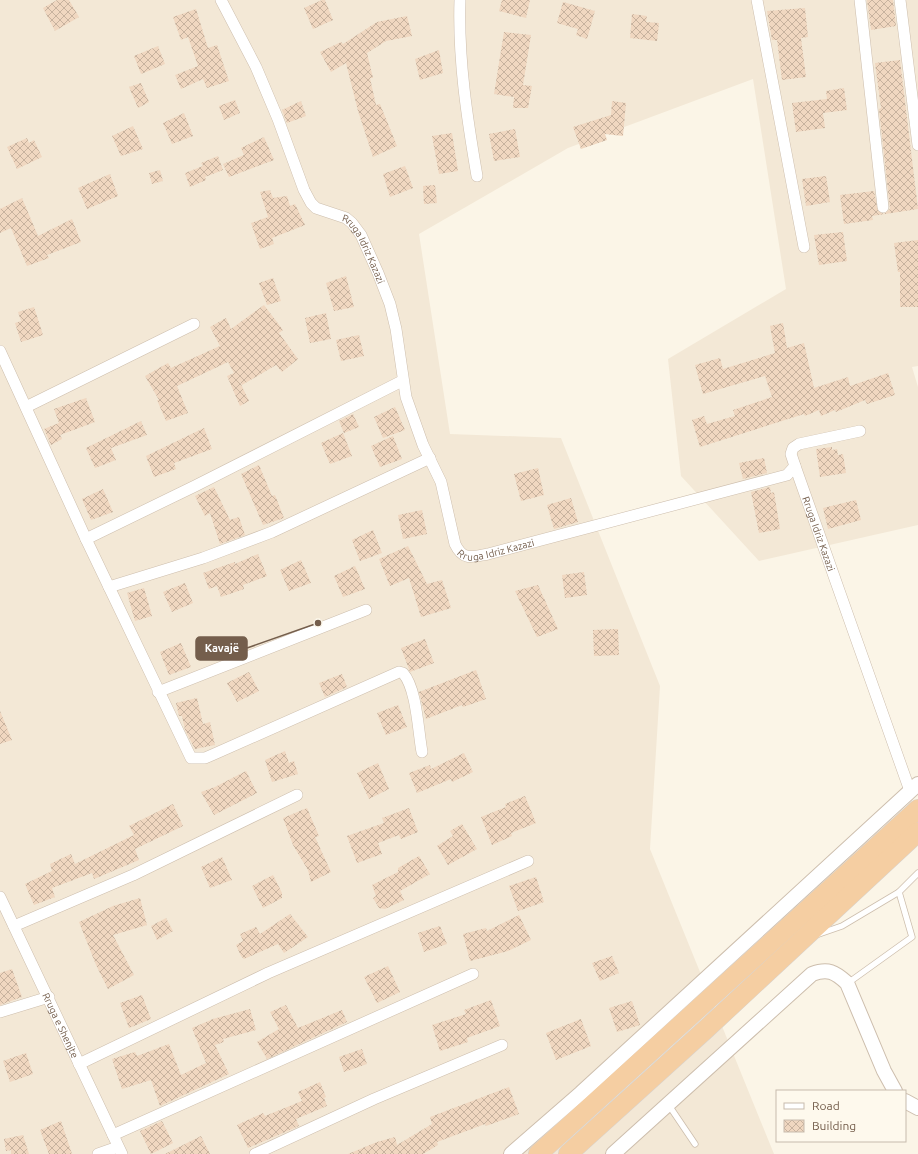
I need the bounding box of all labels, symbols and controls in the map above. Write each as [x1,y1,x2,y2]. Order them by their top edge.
street label: Rruga Idriz Kazazi [341,212,387,285]
street label: Rruga Idriz Kazazi [800,495,837,573]
street label: Rruga Idriz Kazazi [455,537,535,563]
callout: Kavajë [196,637,247,660]
text: Kavajë [205,642,239,654]
street label: Rruga e Shenjte [40,991,81,1060]
legend [776,1090,906,1142]
text: Road [812,1099,840,1112]
text: Building [812,1119,856,1132]

